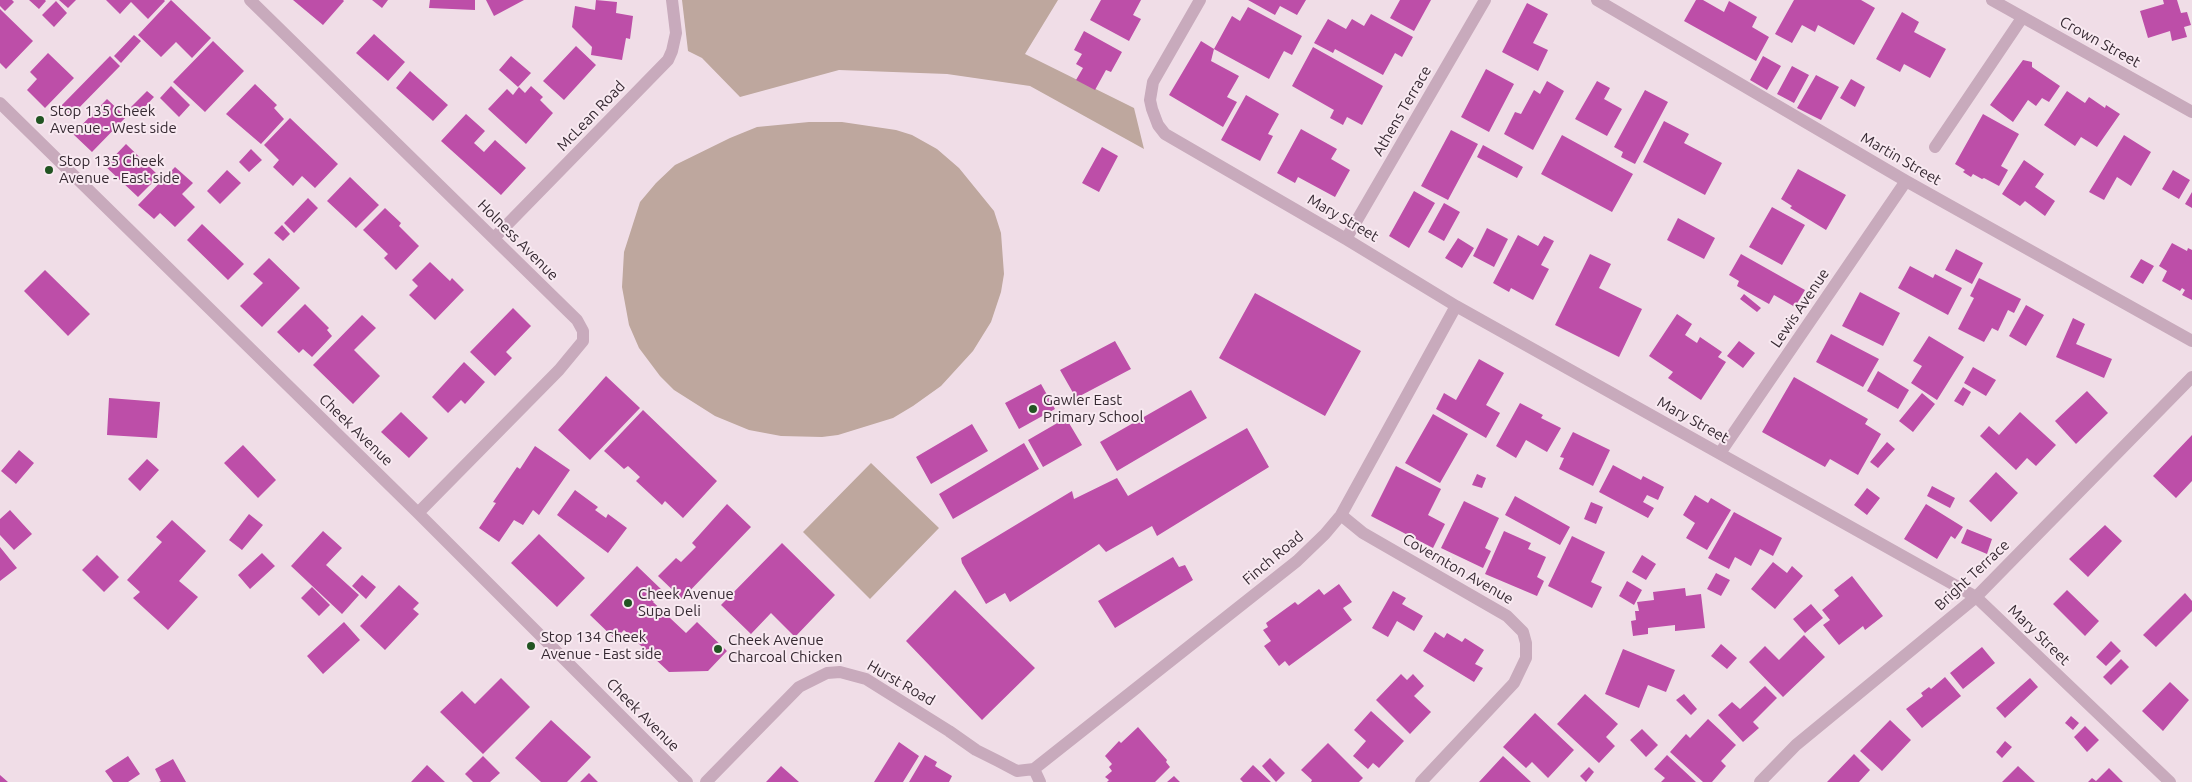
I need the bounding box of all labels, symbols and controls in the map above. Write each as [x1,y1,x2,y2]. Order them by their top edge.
street label: Crown Street [2057,13,2143,71]
street label: Athens Terrace [1369,63,1435,159]
street label: McLean Road [553,77,629,155]
place label: Stop 135 Cheek Avenue - West side [50,102,177,137]
marker: Stop 135 Cheek Avenue - West side [34,114,46,126]
street label: Martin Street [1858,129,1944,189]
place label: Stop 135 Cheek Avenue - East side [59,152,180,187]
marker: Stop 135 Cheek Avenue - East side [43,164,55,176]
street label: Mary Street [1304,190,1382,246]
street label: Holness Avenue [474,196,562,284]
street label: Lewis Avenue [1767,265,1833,351]
street label: Cheek Avenue [315,390,397,470]
place label: Gawler East Primary School [1043,391,1144,426]
street label: Mary Street [1654,393,1732,447]
marker: Gawler East Primary School [1027,403,1039,415]
street label: Finch Road [1239,527,1307,589]
street label: Covernton Avenue [1399,530,1517,608]
street label: Bright Terrace [1931,536,2013,614]
place label: Cheek Avenue Supa Deli [638,585,734,620]
marker: Cheek Avenue Supa Deli [622,597,634,609]
street label: Mary Street [2004,601,2074,669]
place label: Stop 134 Cheek Avenue - East side [541,628,662,663]
place label: Cheek Avenue Charcoal Chicken [728,631,842,666]
marker: Stop 134 Cheek Avenue - East side [525,640,537,652]
marker: Cheek Avenue Charcoal Chicken [712,643,724,655]
street label: Hurst Road [864,656,938,710]
street label: Cheek Avenue [603,675,683,755]

